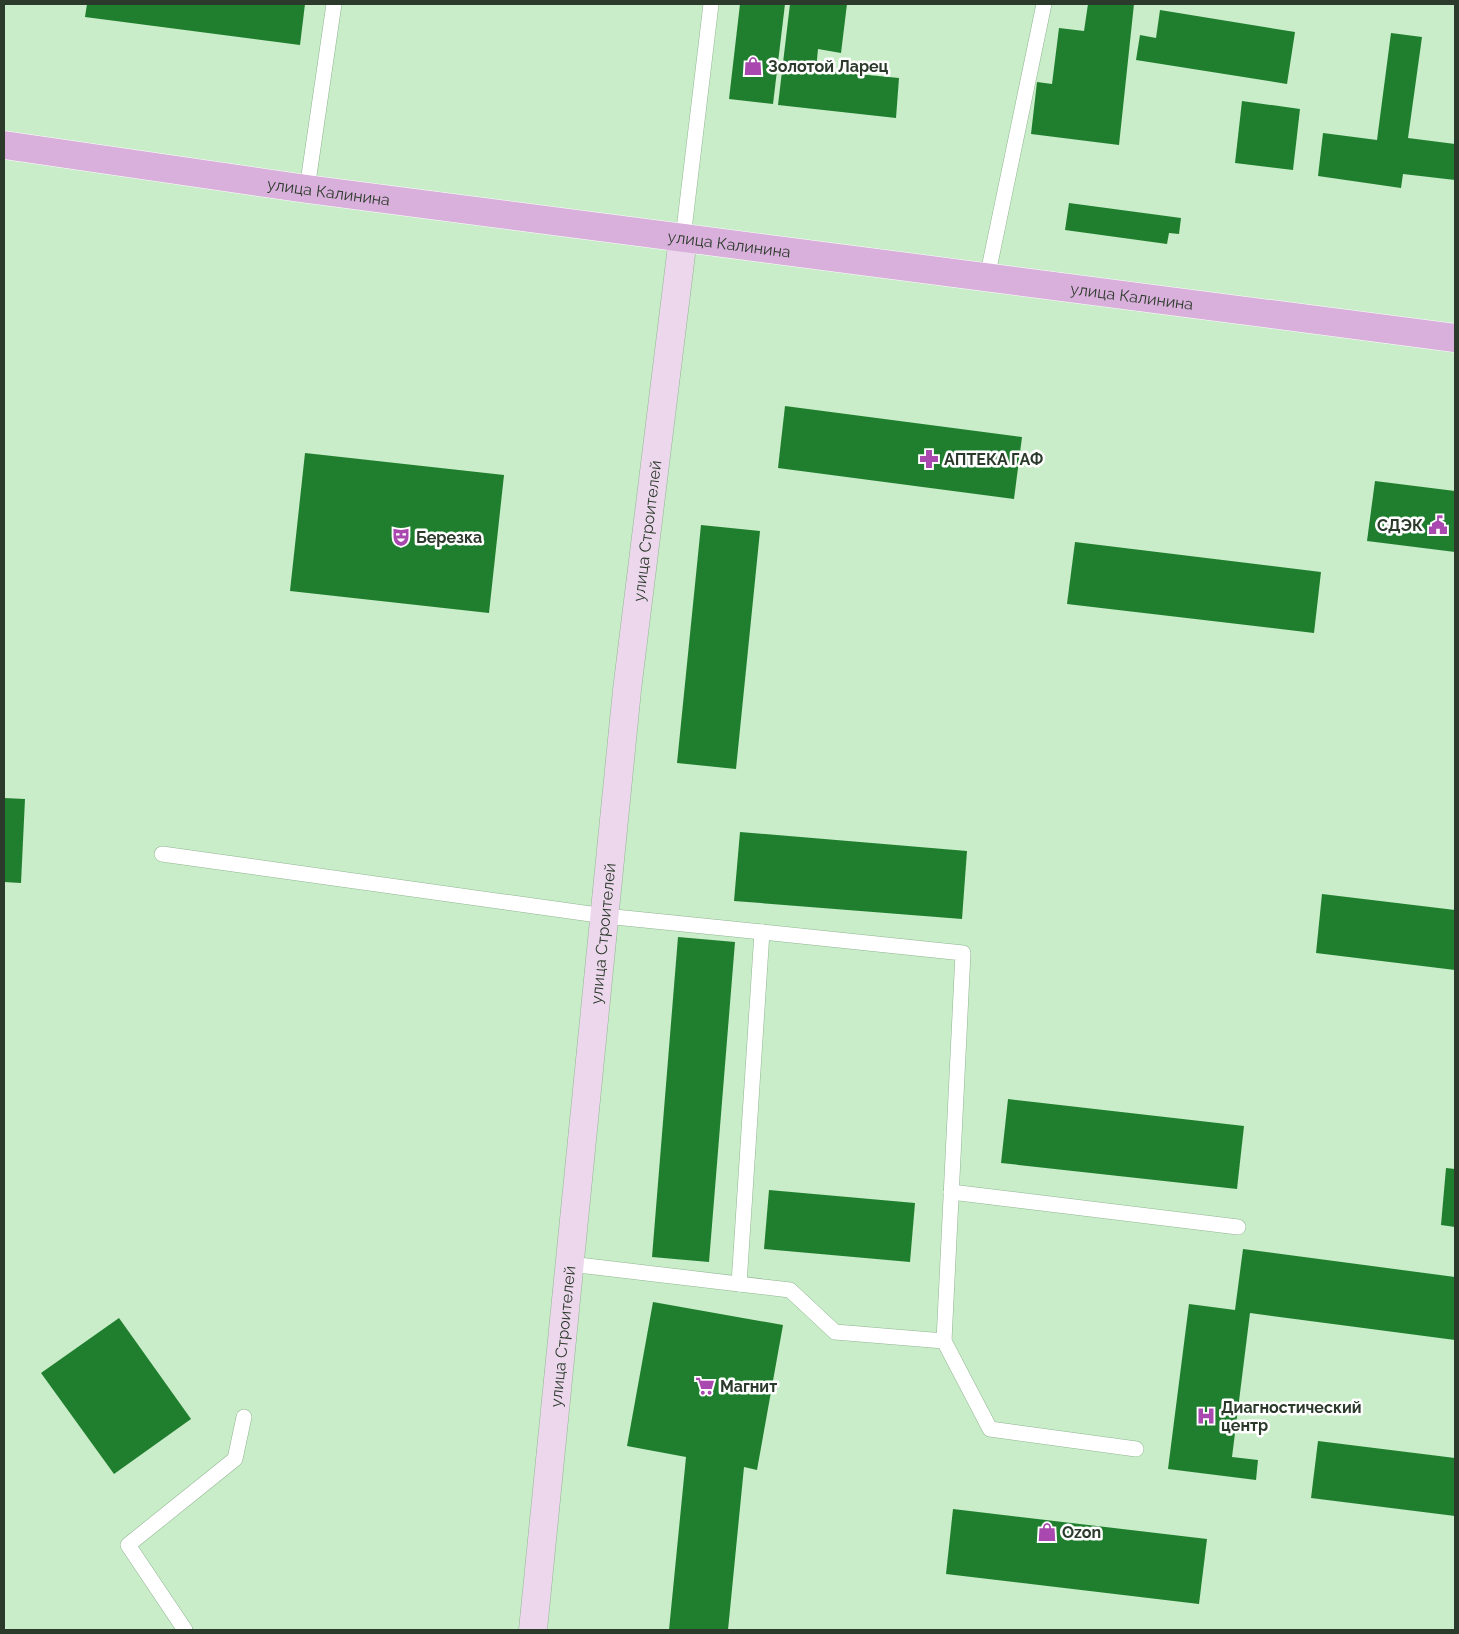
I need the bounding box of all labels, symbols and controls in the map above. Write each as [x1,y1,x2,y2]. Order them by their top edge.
shop icon: Золотой Ларец [742,55,764,77]
place label: Золотой Ларец [768,57,889,76]
street label: улица Калинина [266,174,391,209]
street label: улица Калинина [667,226,792,261]
street label: улица Калинина [1069,279,1195,313]
pharmacy icon: АПТЕКА ГАФ [918,448,940,470]
place label: АПТЕКА ГАФ [944,450,1043,469]
street label: улица Строителей [629,459,665,603]
public building icon: СДЭК [1427,514,1449,536]
place label: СДЭК [1377,516,1423,535]
theatre icon: Березка [390,526,412,548]
place label: Березка [416,528,482,547]
street label: улица Строителей [586,862,619,1005]
street label: улица Строителей [546,1265,579,1408]
supermarket icon: Магнит [694,1375,716,1397]
place label: Магнит [720,1377,777,1396]
place label: Диагностический центр [1221,1398,1362,1435]
hospital icon: Диагностический центр [1195,1405,1217,1427]
shop icon: Ozon [1036,1521,1058,1543]
place label: Ozon [1062,1523,1101,1542]

